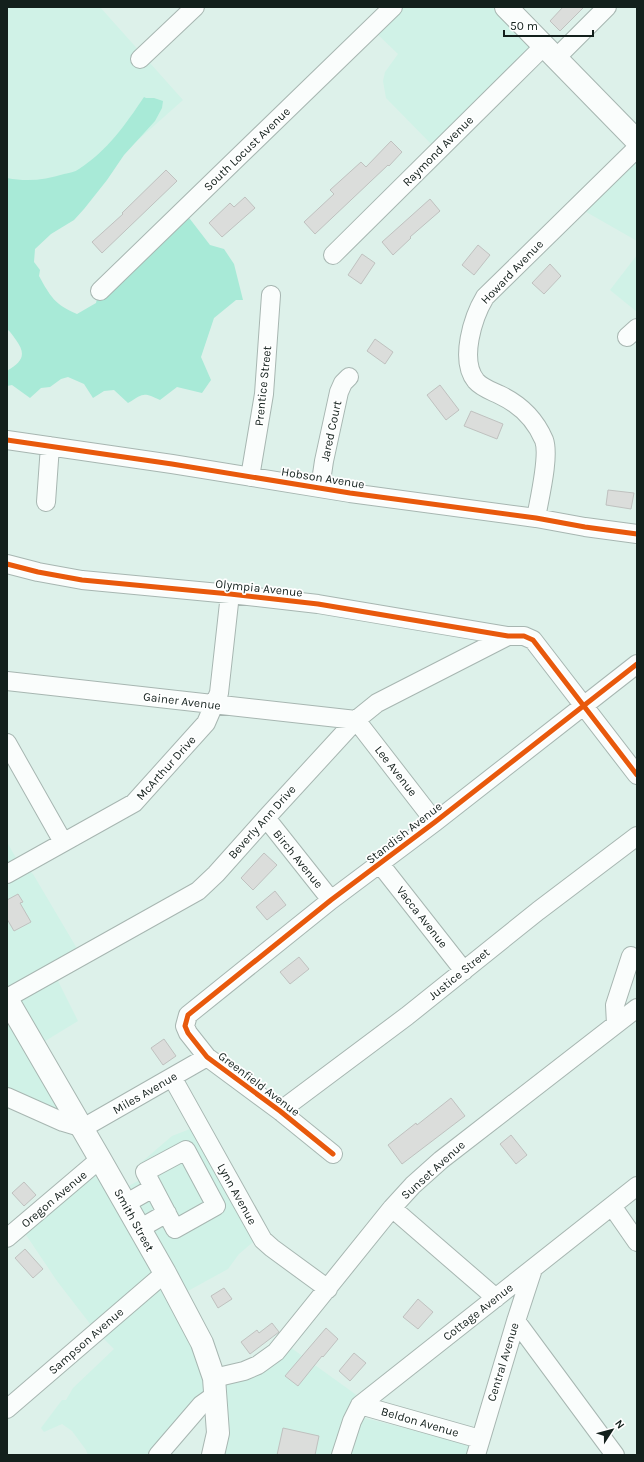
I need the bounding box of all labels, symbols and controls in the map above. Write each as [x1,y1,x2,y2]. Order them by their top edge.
scale bar [504,12,593,38]
text: 50 m [510,19,538,33]
street label: South Locust Avenue [201,104,293,194]
street label: Raymond Avenue [400,113,476,189]
street label: Howard Avenue [478,237,546,307]
street label: Prentice Street [252,345,274,427]
street label: Jared Court [318,399,344,463]
street label: Hobson Avenue [280,465,366,491]
street label: Olympia Avenue [215,576,303,600]
street label: Gainer Avenue [142,689,222,713]
street label: McArthur Drive [133,733,199,803]
street label: Lee Avenue [372,743,420,799]
street label: Beverly Ann Drive [225,782,299,862]
street label: Standish Avenue [363,799,445,867]
street label: Birch Avenue [270,827,326,891]
street label: Vacca Avenue [394,883,450,951]
street label: Justice Street [426,945,493,1003]
street label: Greenfield Avenue [216,1049,302,1119]
street label: Miles Avenue [110,1069,180,1117]
street label: Sunset Avenue [398,1138,468,1202]
street label: Lynn Avenue [214,1161,260,1227]
street label: Oregon Avenue [18,1168,90,1230]
street label: Smith Street [111,1186,157,1254]
street label: Cottage Avenue [440,1280,516,1344]
street label: Sampson Avenue [46,1305,126,1377]
street label: Central Avenue [484,1321,522,1403]
street label: Beldon Avenue [380,1404,460,1440]
north arrow [592,1410,632,1450]
text: N [612,1417,627,1431]

